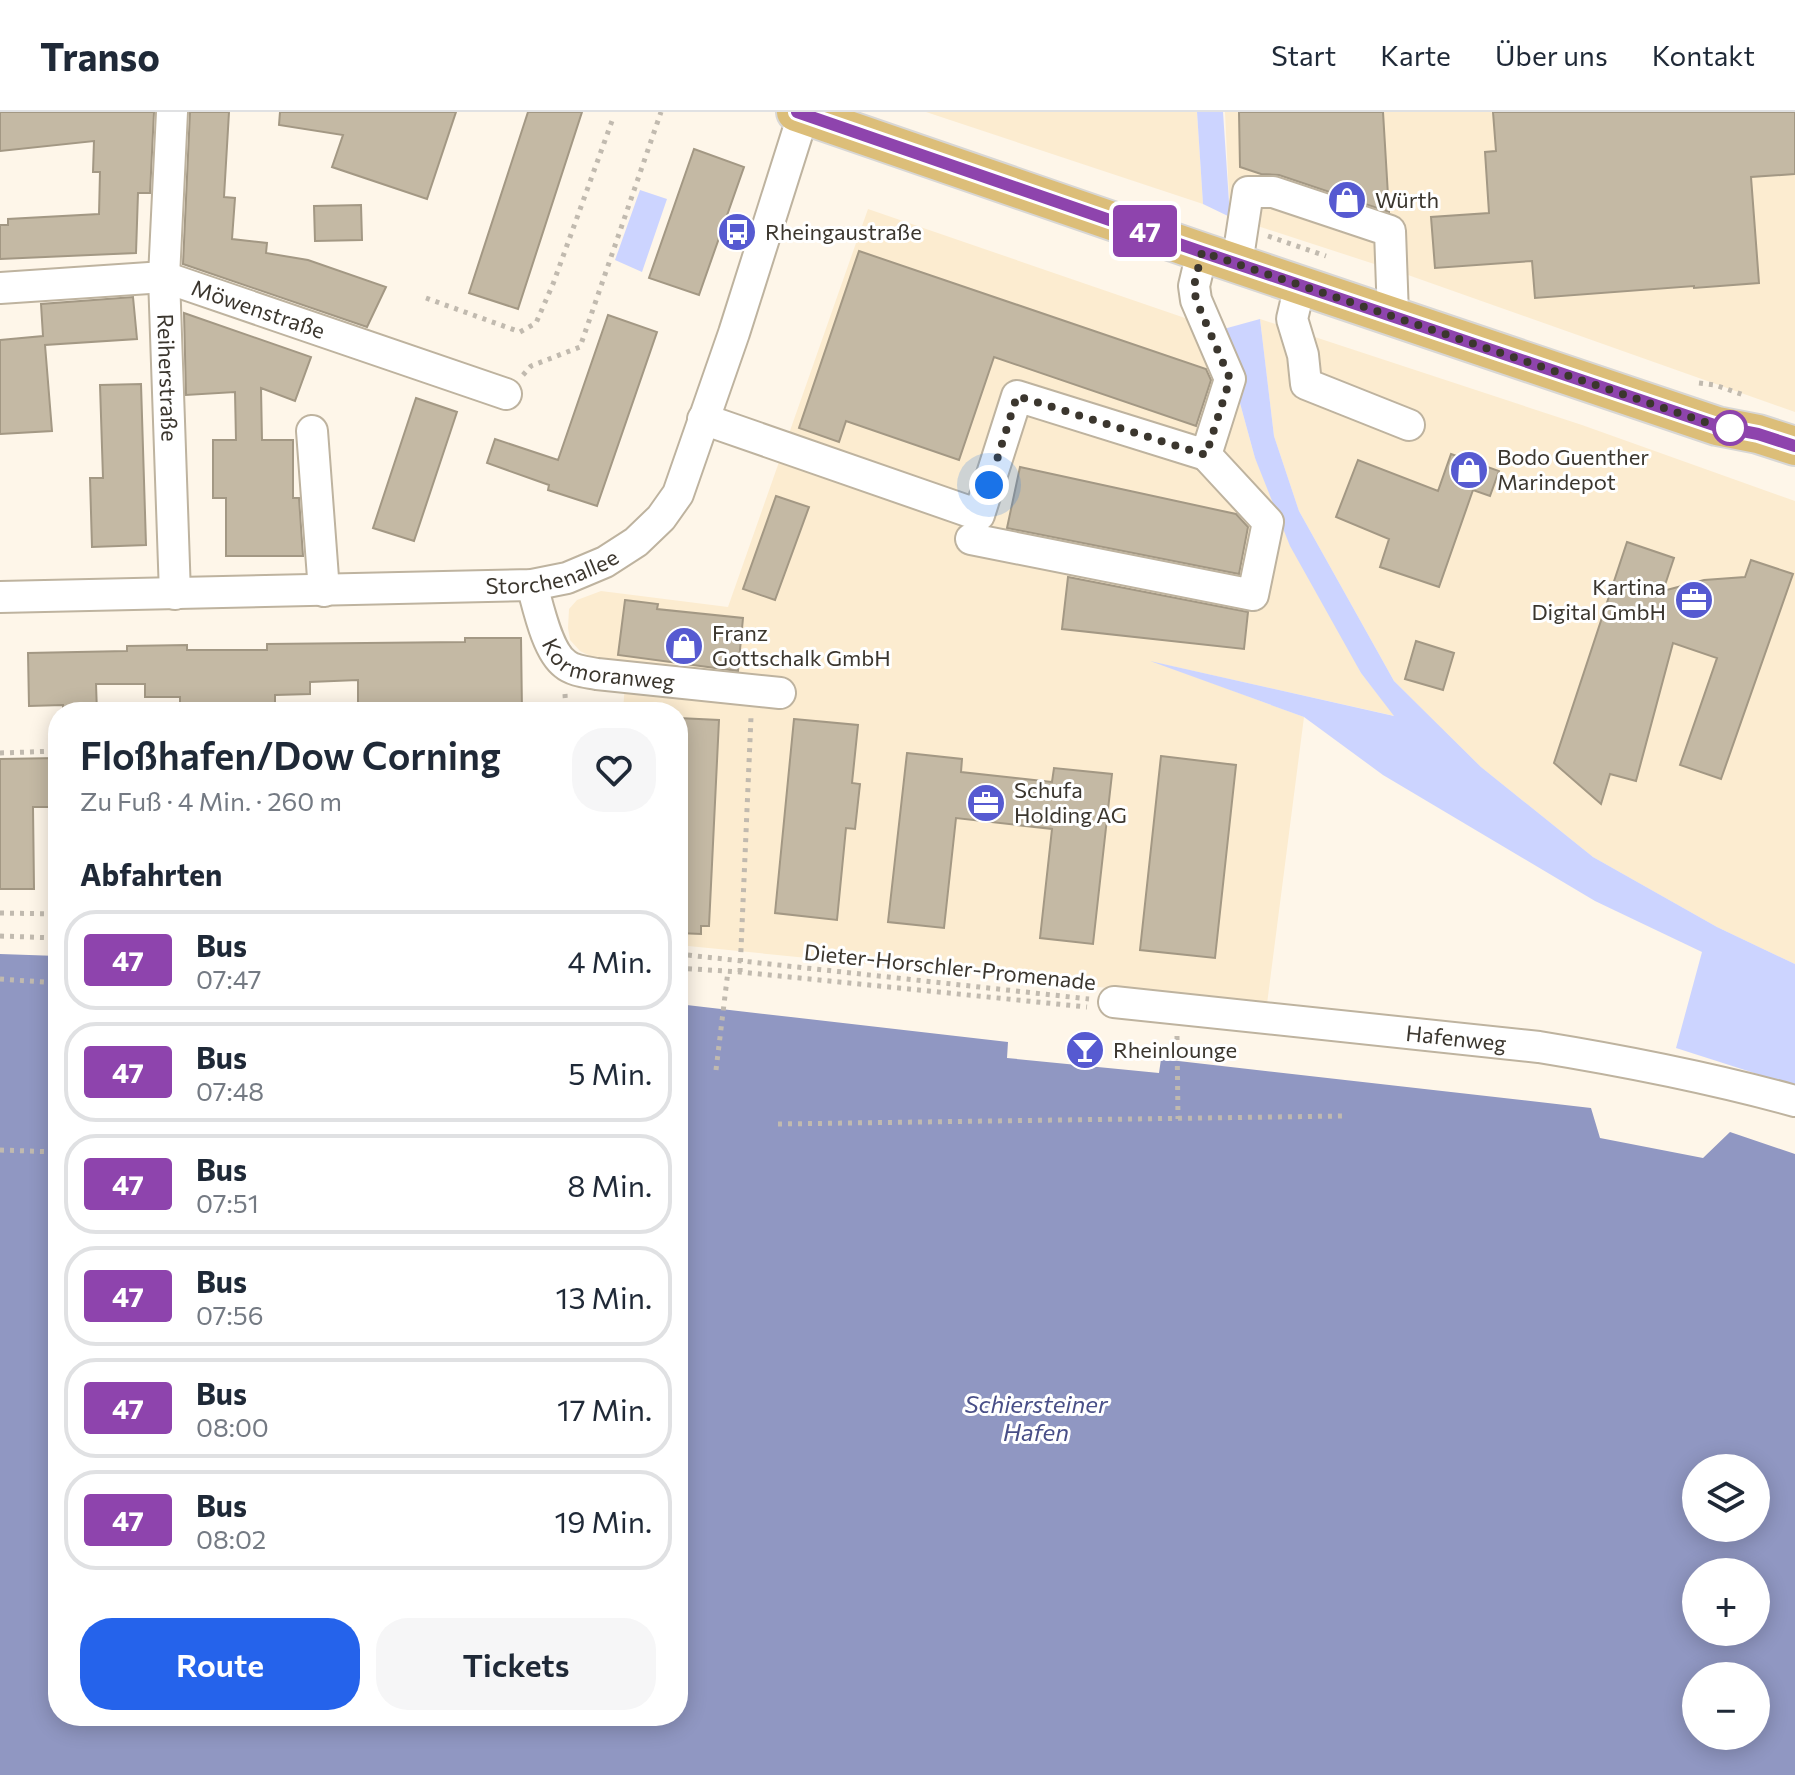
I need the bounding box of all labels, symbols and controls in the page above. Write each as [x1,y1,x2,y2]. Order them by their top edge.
text: Transo [40,32,160,79]
text: Start [1271,38,1336,72]
text: Karte [1380,38,1451,72]
text: Über uns [1495,38,1608,72]
text: Kontakt [1652,38,1755,72]
shop icon: Würth [1326,179,1368,221]
place label: Würth [1375,186,1439,213]
line badge: 47 [1109,205,1181,257]
bus stop icon: Rheingaustraße [716,211,758,253]
text: 47 [1129,214,1161,248]
place label: Rheingaustraße [765,218,922,245]
street label: Möwenstraße [188,273,329,344]
street label: Reiherstraße [152,313,184,442]
unlabelled marker [1713,411,1747,445]
place label: Bodo Guenther Marindepot [1497,443,1649,495]
shop icon: Bodo Guenther Marindepot [1448,449,1490,491]
your location [969,465,1009,505]
street label: Storchenallee [485,543,623,599]
place label: Kartina Digital GmbH [1531,573,1666,625]
office icon: Kartina Digital GmbH [1673,579,1715,621]
place label: Franz Gottschalk GmbH [712,619,891,671]
shop icon: Franz Gottschalk GmbH [663,625,705,667]
street label: Kormoranweg [537,634,676,695]
button: heart [572,728,656,812]
text: Floßhafen/Dow Corning [80,731,501,778]
place label: Schufa Holding AG [1014,776,1127,828]
office icon: Schufa Holding AG [965,782,1007,824]
text: Zu Fuß · 4 Min. · 260 m [80,785,342,816]
text: Abfahrten [80,855,222,892]
text: Bus [196,926,247,963]
street label: Dieter-Horschler-Promenade [803,938,1097,995]
text: 4 Min. [568,942,652,979]
text: 47 [112,943,144,977]
text: 07:47 [196,963,262,994]
street label: Hafenweg [1405,1019,1508,1056]
bar icon: Rheinlounge [1064,1029,1106,1071]
place label: Rheinlounge [1113,1036,1237,1063]
text: Bus [196,1038,247,1075]
text: 5 Min. [568,1054,652,1091]
text: 47 [112,1055,144,1089]
text: 07:48 [196,1075,264,1106]
text: Bus [196,1150,247,1187]
text: 8 Min. [567,1166,652,1203]
text: 47 [112,1167,144,1201]
text: 07:51 [196,1187,259,1218]
text: Bus [196,1262,247,1299]
text: 13 Min. [556,1278,652,1315]
text: 47 [112,1279,144,1313]
text: 07:56 [196,1299,263,1330]
text: Bus [196,1374,247,1411]
water label: Schiersteiner Hafen [964,1389,1109,1446]
text: 17 Min. [557,1390,652,1427]
text: 47 [112,1391,144,1425]
text: 08:00 [196,1411,269,1442]
map controls [1682,1454,1770,1750]
button: layers [1682,1454,1770,1542]
text: Bus [196,1486,247,1523]
text: 19 Min. [555,1502,652,1539]
text: 47 [112,1503,144,1537]
text: 08:02 [196,1523,266,1554]
button: + [1682,1558,1770,1646]
button: Route [80,1618,360,1710]
button: Tickets [376,1618,656,1710]
button: − [1682,1662,1770,1750]

